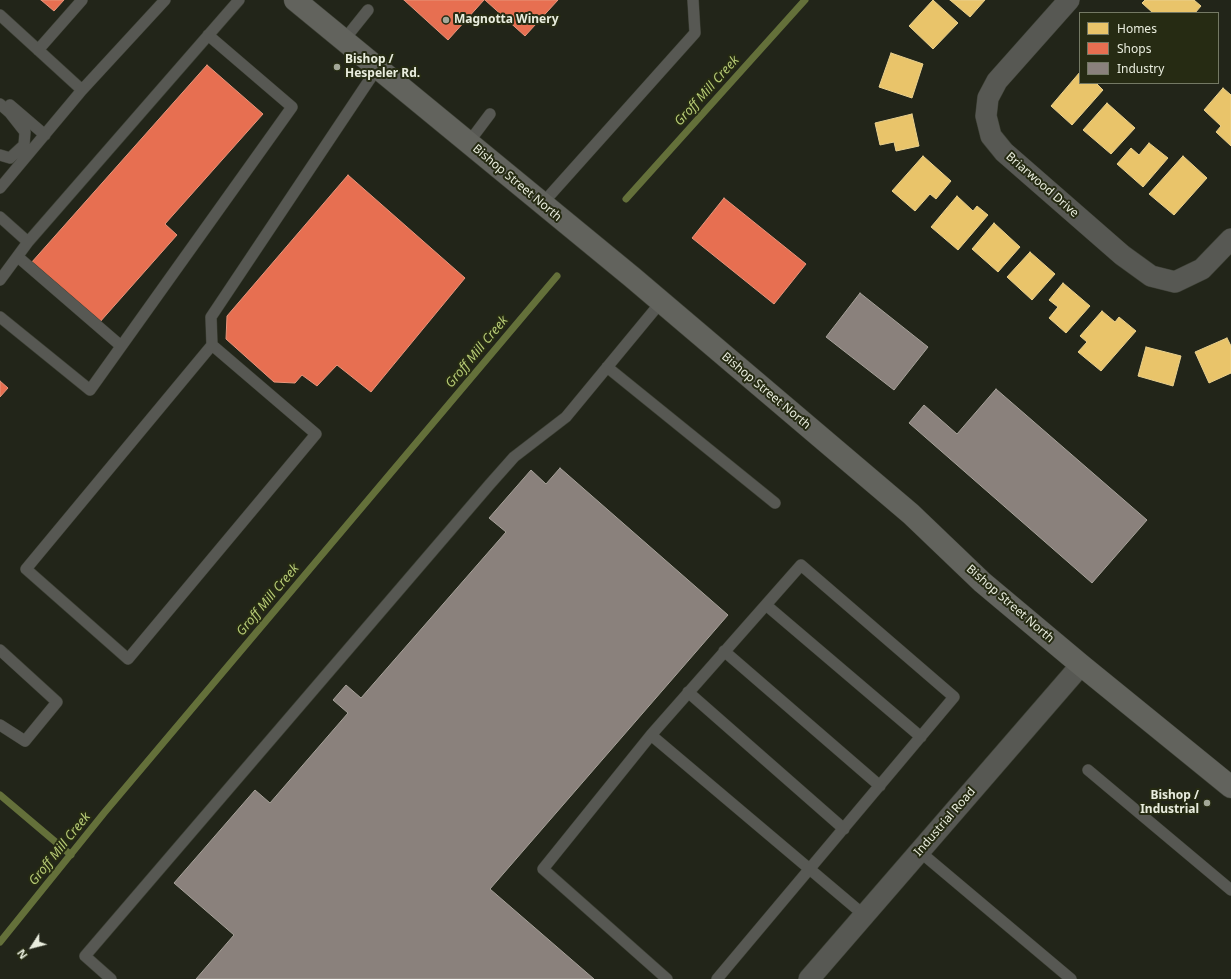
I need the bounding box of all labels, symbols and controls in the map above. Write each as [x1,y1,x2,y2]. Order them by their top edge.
legend [1079,12,1219,84]
place label: Magnotta Winery [454,13,558,27]
marker: Magnotta Winery [441,15,451,25]
text: Homes [1117,20,1157,37]
text: Shops [1117,40,1151,57]
place label: Bishop / Hespeler Rd. [345,53,420,81]
water label: Groff Mill Creek [671,53,743,129]
text: Industry [1117,60,1164,77]
marker: Bishop / Hespeler Rd. [332,62,342,72]
street label: Bishop Street North [470,142,564,224]
street label: Briarwood Drive [1003,149,1081,221]
water label: Groff Mill Creek [442,313,512,391]
street label: Bishop Street North [719,350,813,432]
water label: Groff Mill Creek [233,561,303,639]
street label: Bishop Street North [963,562,1057,646]
street label: Industrial Road [911,785,979,859]
place label: Bishop / Industrial [1140,789,1199,817]
marker: Bishop / Industrial [1202,798,1212,808]
water label: Groff Mill Creek [26,809,94,889]
north arrow [12,927,52,967]
text: N [13,946,31,962]

